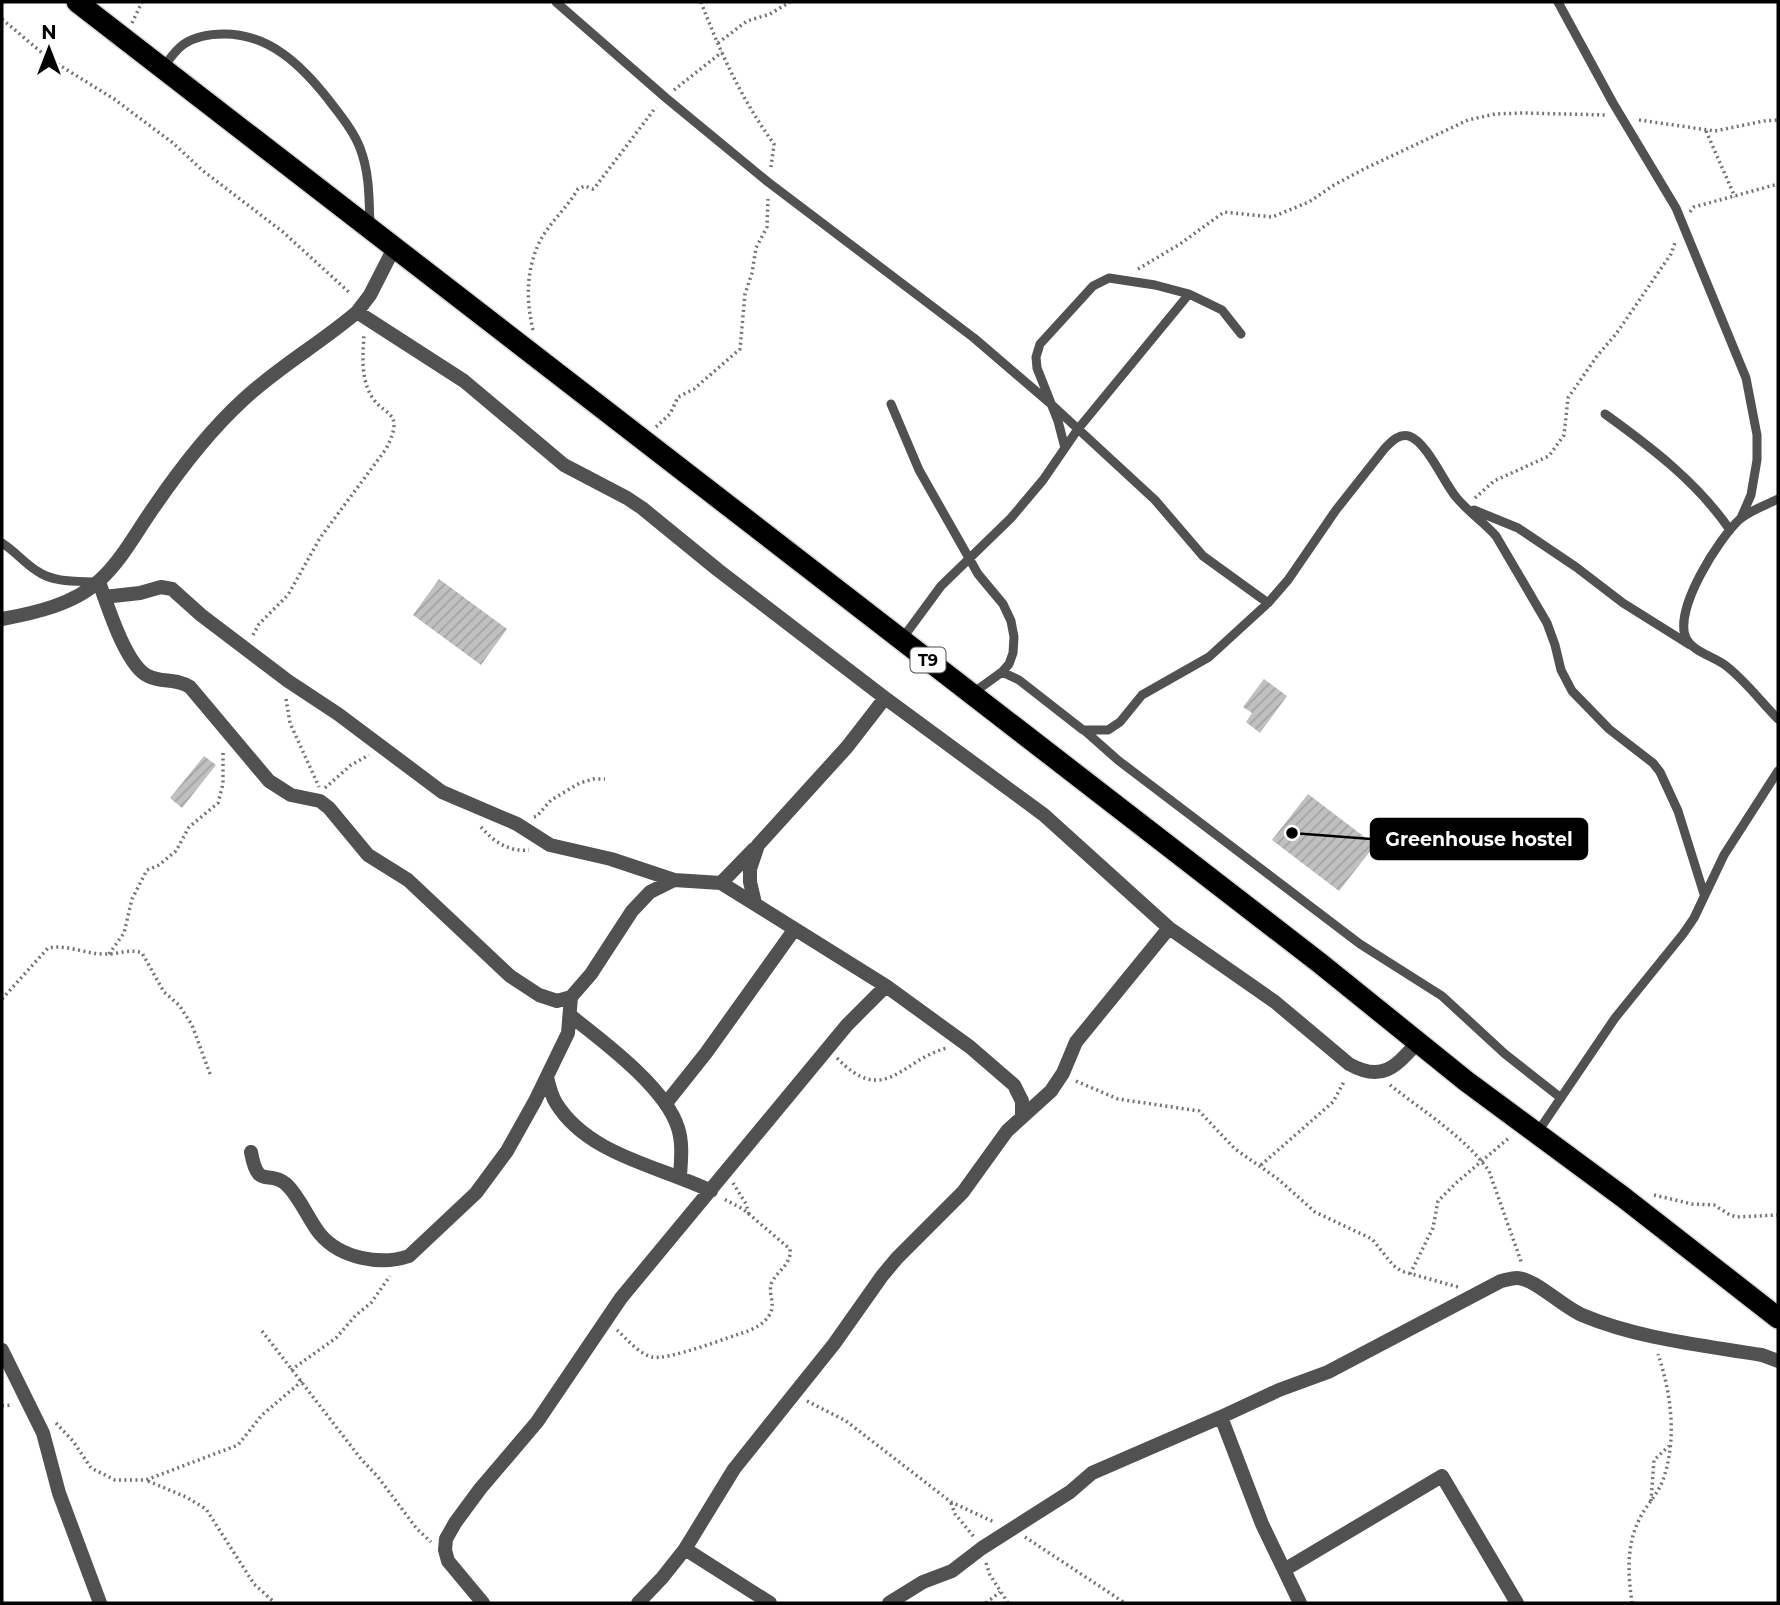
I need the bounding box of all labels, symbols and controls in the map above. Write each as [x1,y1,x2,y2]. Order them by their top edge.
north arrow [14,14,84,84]
text: N [41,21,57,44]
road number: T9 [911,648,946,673]
callout: Greenhouse hostel [1371,819,1587,859]
text: Greenhouse hostel [1385,828,1573,851]

